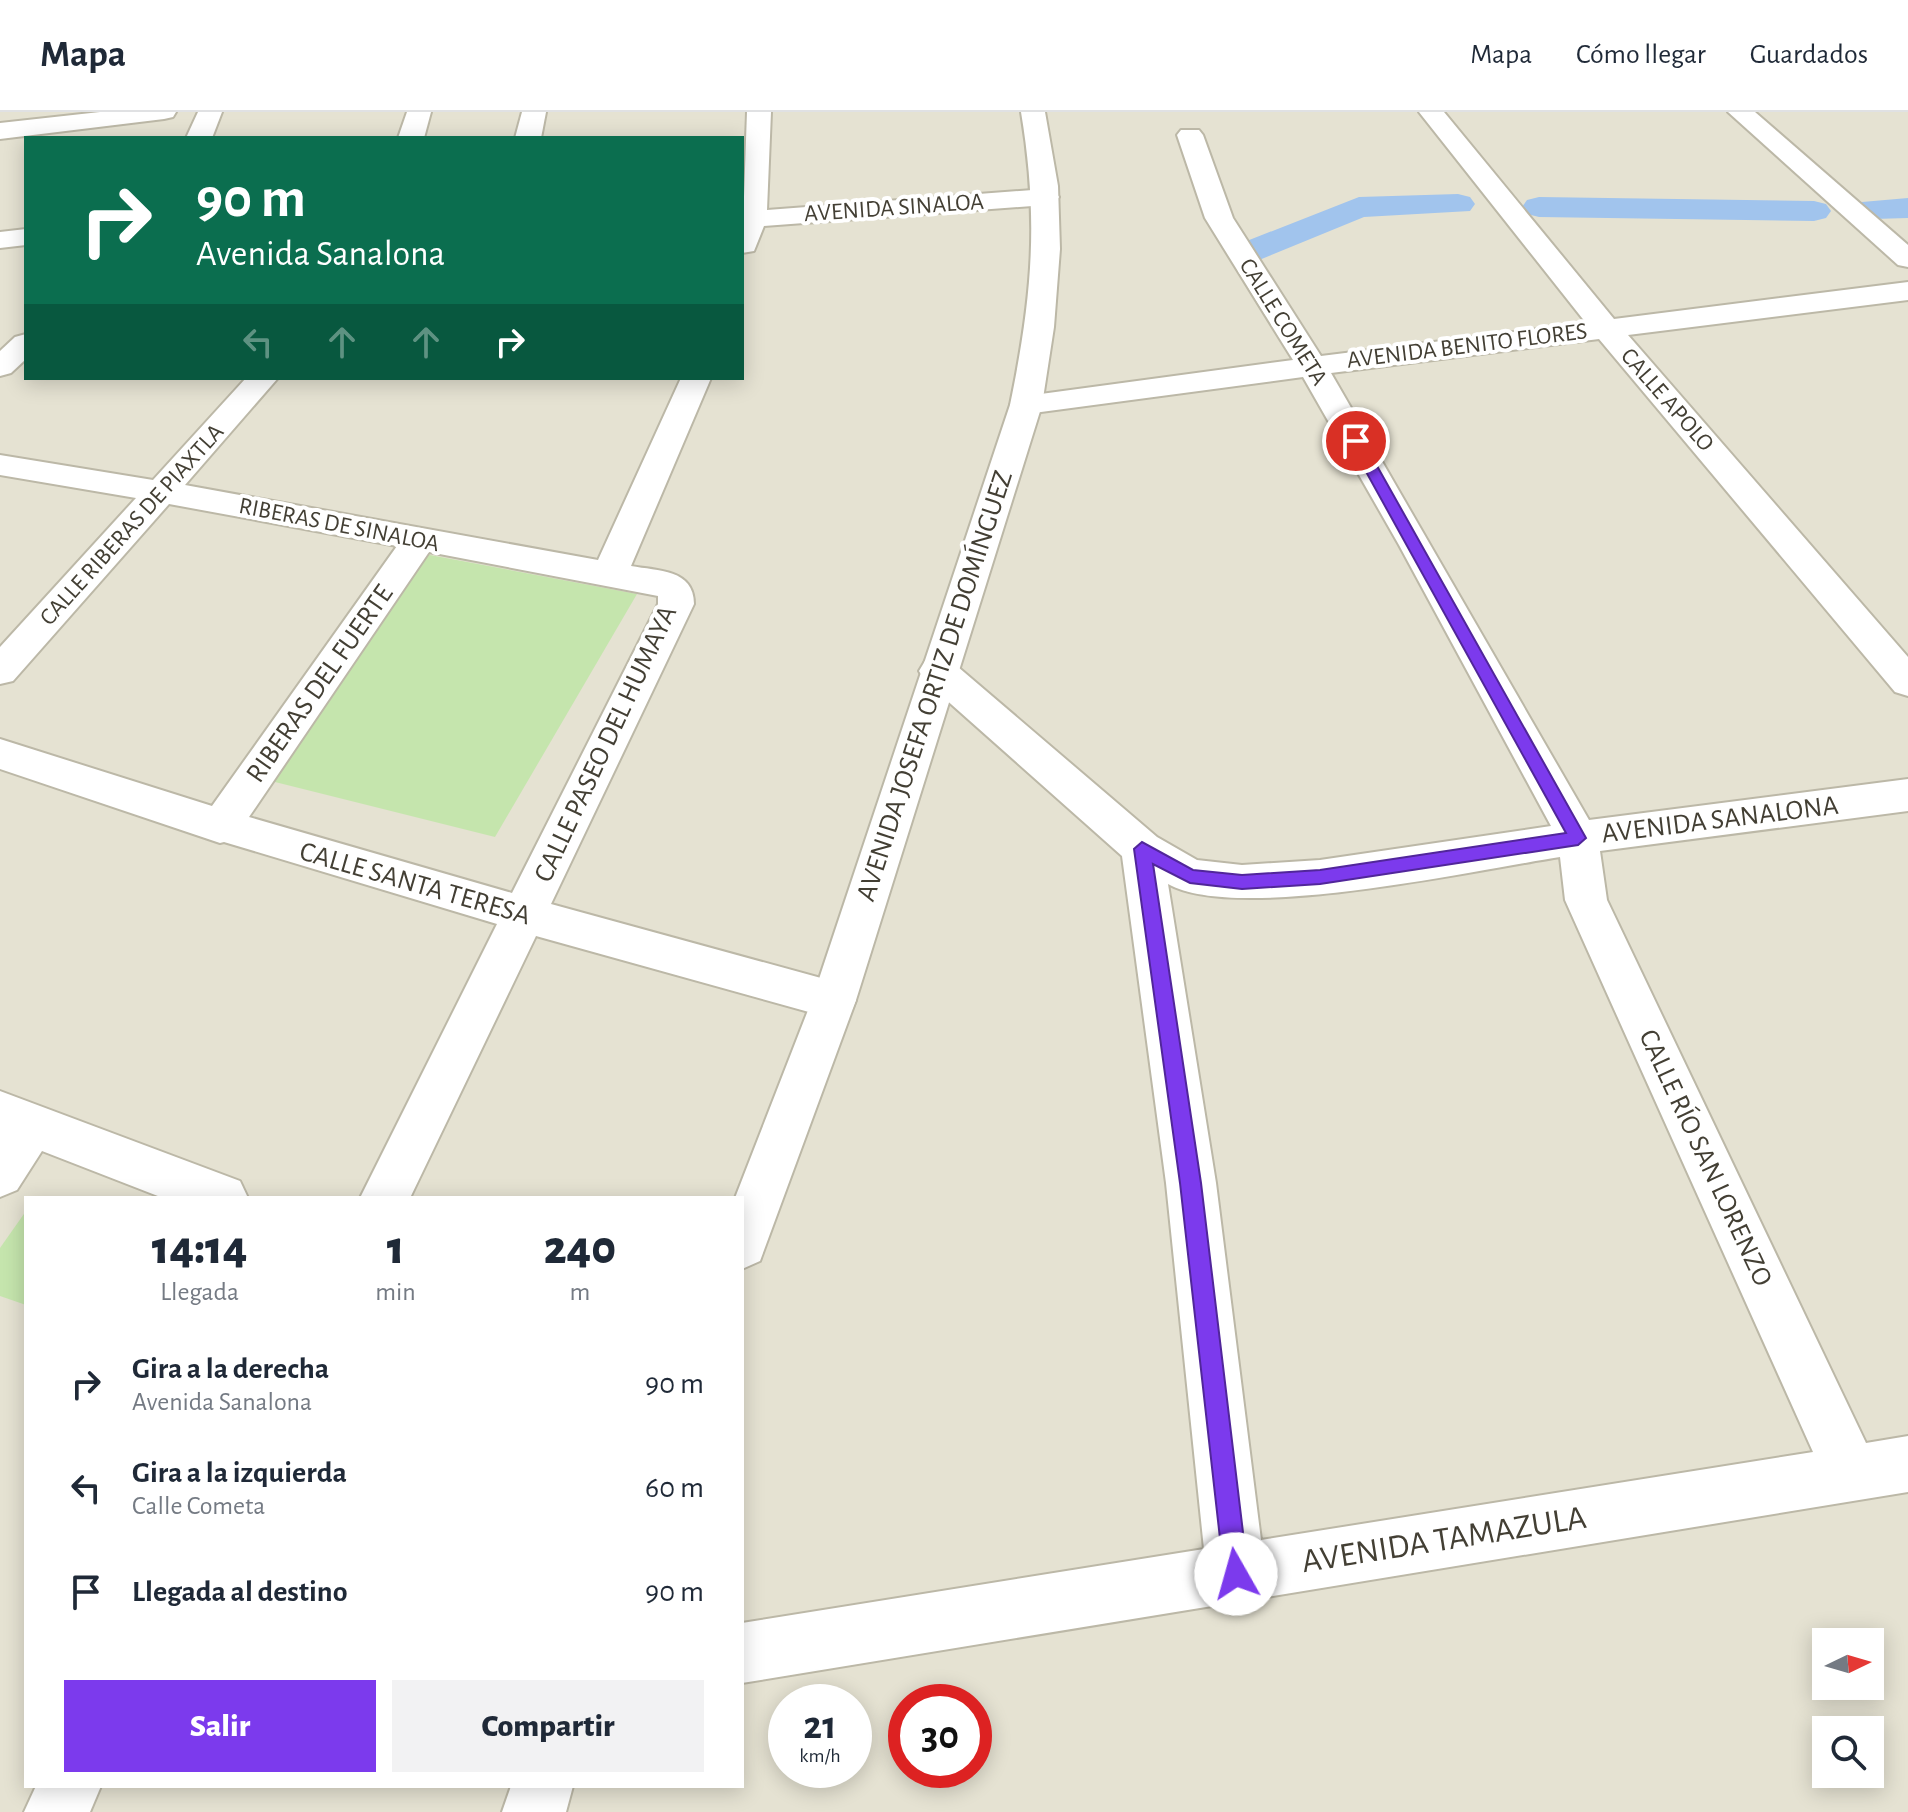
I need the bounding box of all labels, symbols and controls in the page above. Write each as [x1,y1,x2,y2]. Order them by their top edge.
text: Mapa [40,36,126,74]
text: Mapa [1470,41,1532,69]
text: Cómo llegar [1576,41,1706,69]
text: Guardados [1750,41,1868,69]
icon: right [64,168,168,272]
text: 90 m [196,171,306,227]
street label: AVENIDA SINALOA [803,190,985,226]
text: Avenida Sanalona [196,236,445,272]
street label: CALLE COMETA [1235,254,1331,390]
street label: AVENIDA BENITO FLORES [1345,319,1589,373]
icon: left [236,320,280,364]
icon: ahead [320,320,364,364]
icon: ahead [404,320,448,364]
icon: right [488,320,532,364]
street label: CALLE APOLO [1616,344,1718,456]
pin [1322,407,1390,475]
icon: arrive [1334,419,1378,463]
street label: CALLE RIBERAS DE PIAXTLA [36,420,229,630]
street label: AVENIDA JOSEFA ORTIZ DE DOMÍNGUEZ [849,466,1018,905]
street label: RIBERAS DE SINALOA [237,494,441,556]
street label: RIBERAS DEL FUERTE [241,580,399,788]
street label: CALLE PASEO DEL HUMAYA [530,602,682,886]
street label: AVENIDA SANALONA [1600,792,1840,848]
street label: CALLE SANTA TERESA [296,838,534,930]
street label: CALLE RÍO SAN LORENZO [1633,1024,1779,1291]
text: 14:14 [152,1225,247,1273]
text: 1 [387,1225,404,1273]
text: 240 [544,1225,616,1273]
text: Llegada [160,1279,239,1305]
text: min [375,1279,416,1305]
text: m [569,1279,590,1305]
text: Gira a la derecha [132,1354,329,1384]
icon: right [64,1362,108,1406]
text: 90 m [645,1369,704,1399]
text: Avenida Sanalona [132,1389,312,1415]
text: Gira a la izquierda [132,1458,347,1488]
icon: left [64,1466,108,1510]
text: 60 m [645,1473,704,1503]
text: Calle Cometa [132,1493,265,1519]
street label: AVENIDA TAMAZULA [1299,1501,1589,1579]
position arrow [1194,1532,1278,1616]
icon: arrive [64,1570,108,1614]
text: Llegada al destino [132,1577,348,1607]
text: 90 m [645,1577,704,1607]
north arrow [1812,1628,1884,1700]
map controls [1812,1628,1884,1788]
button: Salir [64,1680,376,1772]
button: Compartir [392,1680,704,1772]
speed limit sign: 30 [888,1684,992,1788]
text: 21 [803,1706,837,1746]
button: search [1812,1716,1884,1788]
text: km/h [799,1746,841,1766]

